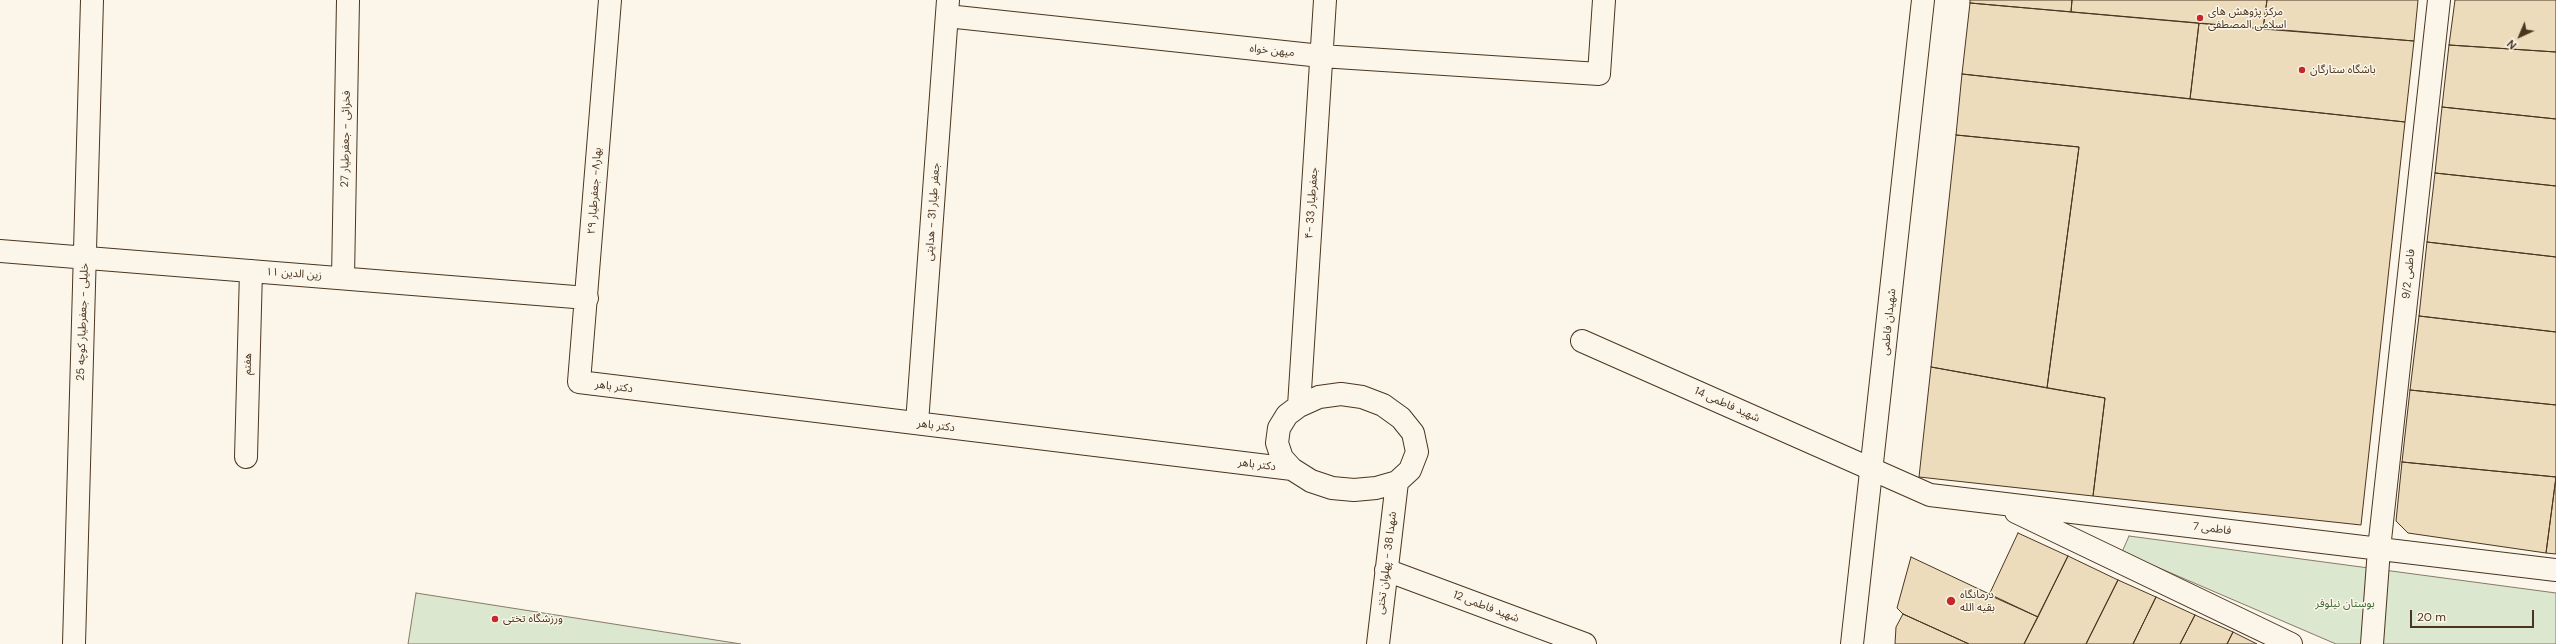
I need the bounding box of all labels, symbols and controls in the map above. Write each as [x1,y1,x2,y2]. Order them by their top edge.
place label: مرکز پژوهش های اسلامی المصطفی [2208,5,2286,31]
marker: مرکز پژوهش های اسلامی المصطفی [2195,13,2205,23]
north arrow [2500,16,2540,56]
text: N [2504,37,2519,52]
street label: میهن خواه [1249,42,1295,60]
place label: باشگاه ستارگان [2310,63,2376,77]
marker: باشگاه ستارگان [2297,65,2307,75]
street label: فخرائی - جعفرطیار 27 [339,90,353,188]
street label: بهار۸- جعفرطیار ۲۹ [585,147,605,235]
street label: جعفر طیار 31 - هدایتی [923,162,943,262]
street label: ۴- جعفرطیار 33 [1303,167,1321,239]
street label: فاطمی 9/2 [2400,248,2418,300]
street label: خلیلی - جعفرطیار کوچه 25 [74,263,92,381]
street label: زین الدین ۱۱ [266,265,322,283]
street label: شهیدان فاطمی [1879,288,1899,356]
street label: هفتم [241,353,255,375]
street label: دکتر باهر [594,378,634,396]
street label: شهید فاطمی 14 [1692,385,1762,425]
street label: دکتر باهر [916,417,956,435]
street label: دکتر باهر [1237,456,1277,474]
street label: شهدا 38 - پهلوان تختی [1374,511,1400,615]
street label: فاطمی 7 [2192,520,2232,538]
street label: شهید فاطمی 12 [1451,588,1521,626]
place label: درمانگاه بقیه الله [1960,588,1995,614]
marker: درمانگاه بقیه الله [1945,595,1957,607]
park label: بوستان نیلوفر [2315,597,2375,611]
scale bar [2412,602,2536,628]
text: 20 m [2417,609,2446,625]
place label: ورزشگاه تختی [503,612,563,626]
marker: ورزشگاه تختی [490,614,500,624]

